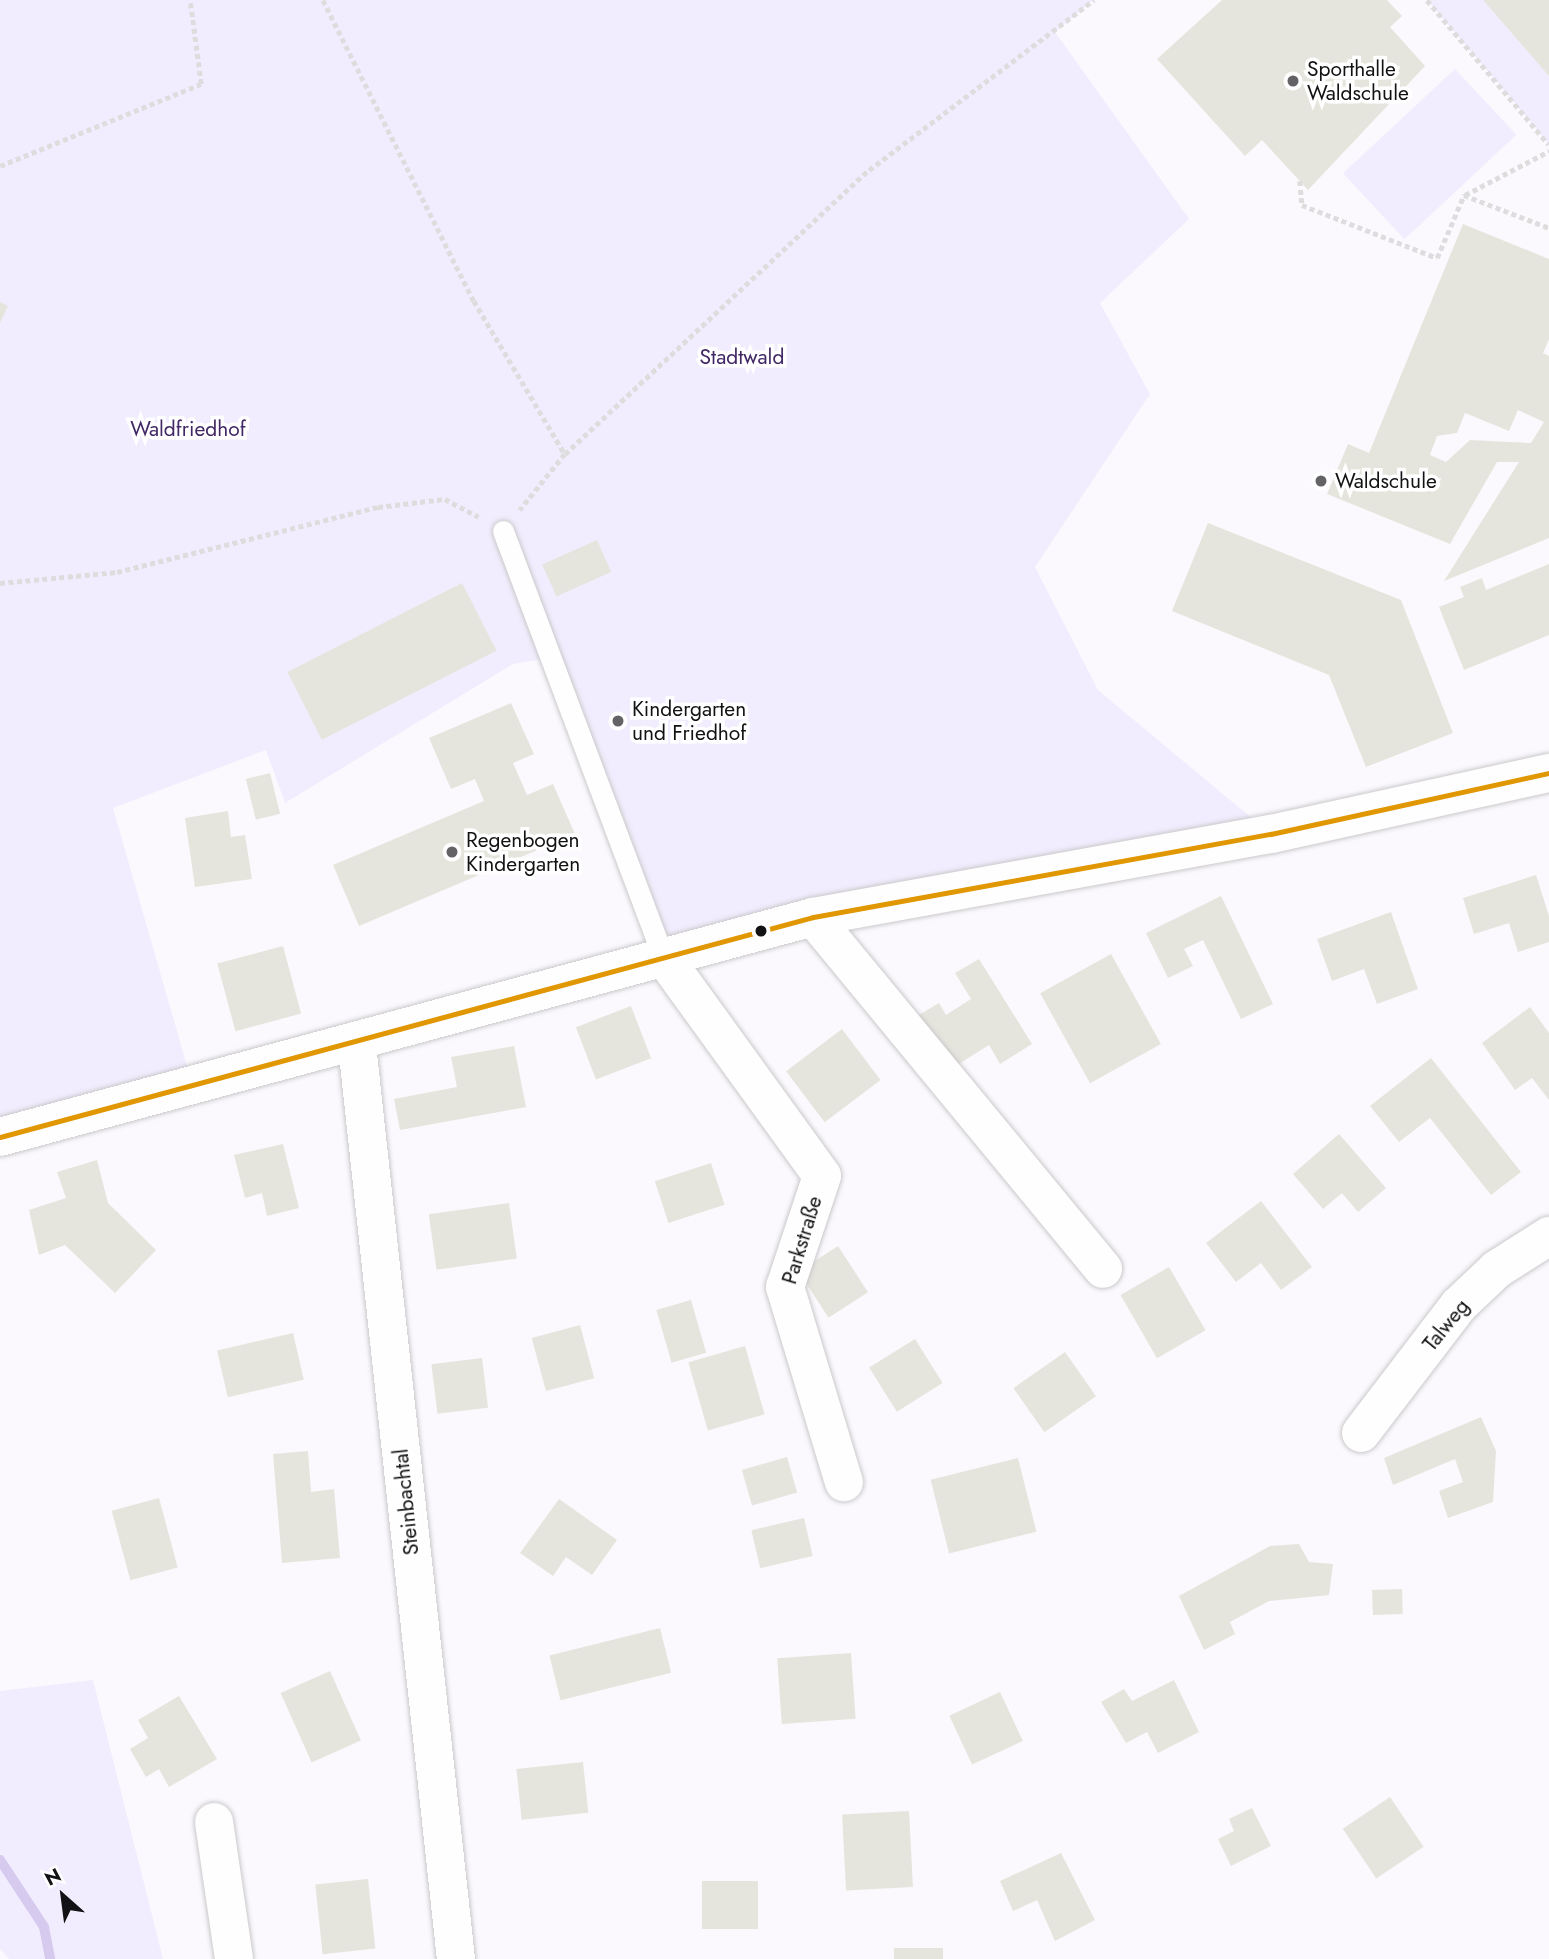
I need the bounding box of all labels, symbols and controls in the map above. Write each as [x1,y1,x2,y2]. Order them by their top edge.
place label: Sporthalle Waldschule [1307,56,1409,106]
marker: Sporthalle Waldschule [1285,73,1301,89]
park label: Stadtwald [700,344,784,370]
park label: Waldfriedhof [130,416,246,442]
place label: Waldschule [1335,468,1437,494]
marker: Waldschule [1313,473,1329,489]
place label: Kindergarten und Friedhof [632,696,746,746]
marker: Kindergarten und Friedhof [610,713,626,729]
place label: Regenbogen Kindergarten [466,827,580,877]
marker: Regenbogen Kindergarten [444,844,460,860]
unlabelled marker [754,924,768,938]
street label: Parkstraße [777,1193,827,1287]
street label: Talweg [1418,1294,1474,1356]
street label: Steinbachtal [388,1447,424,1557]
north arrow [28,1861,98,1931]
text: N [40,1862,66,1892]

